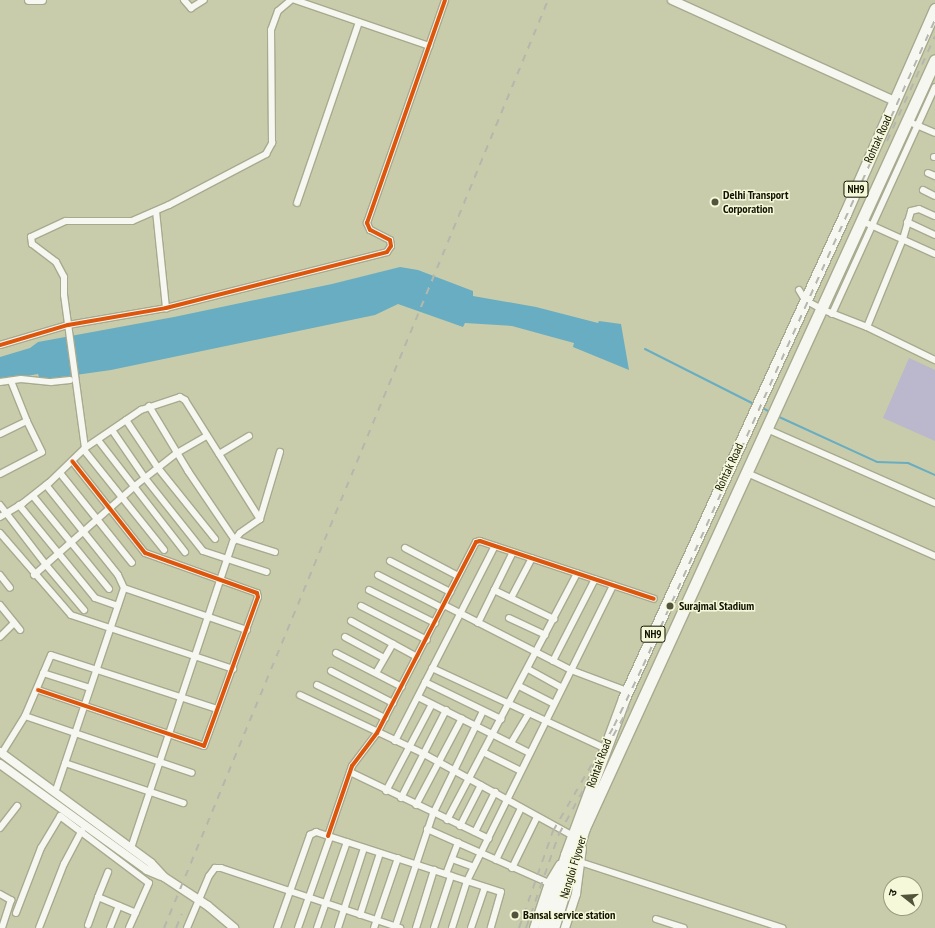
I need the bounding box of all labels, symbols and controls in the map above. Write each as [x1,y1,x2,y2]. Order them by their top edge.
street label: Rohtak Road [861,113,895,165]
road number: NH9 [843,180,869,198]
place label: Delhi Transport Corporation [723,188,789,216]
marker: Delhi Transport Corporation [710,197,720,207]
street label: Rohtak Road [712,441,746,493]
place label: Surajmal Stadium [679,599,754,613]
marker: Surajmal Stadium [664,600,676,612]
road number: NH9 [640,625,666,643]
street label: Rohtak Road [583,736,615,790]
street label: Nangloi Flyover [557,834,589,900]
north arrow [883,876,923,916]
text: उ [885,888,900,898]
place label: Bansal service station [523,908,615,922]
marker: Bansal service station [510,910,520,920]

